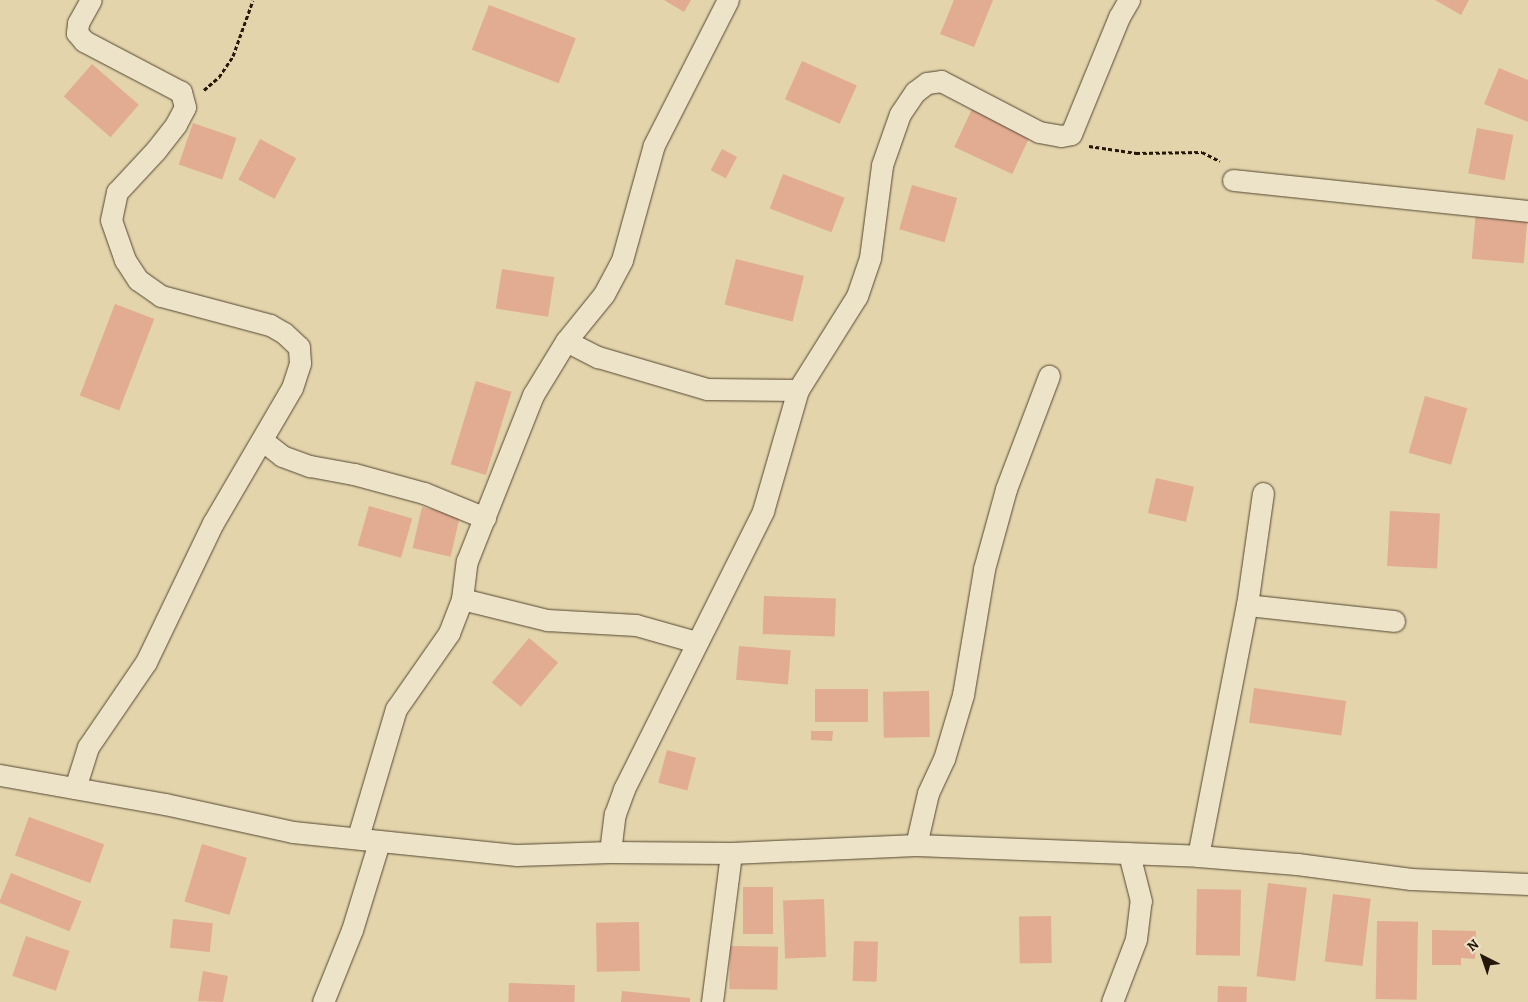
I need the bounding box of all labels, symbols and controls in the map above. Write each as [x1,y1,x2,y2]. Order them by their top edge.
north arrow [1458,932,1508,982]
text: N [1463,935,1483,956]

